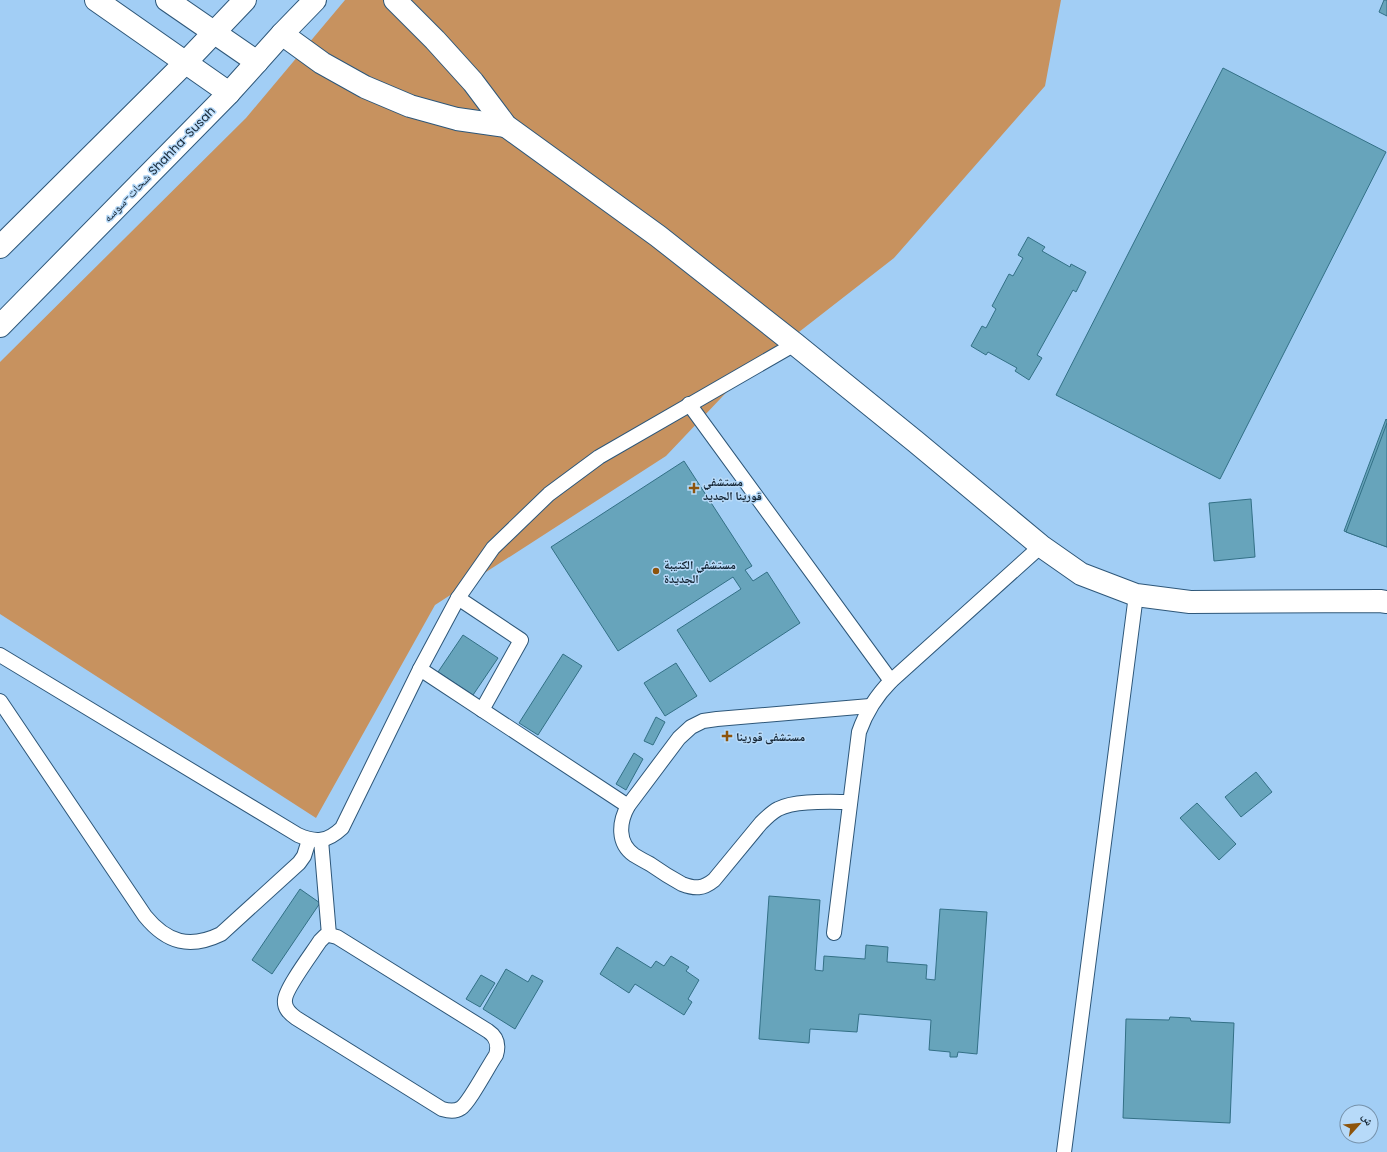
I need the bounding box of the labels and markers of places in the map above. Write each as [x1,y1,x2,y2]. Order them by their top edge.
place label: مستشفي قورينا الجديد [703,473,762,504]
marker: مستشفي قورينا الجديد [688,482,700,494]
place label: مستشفي الكتيبة الجديدة [664,556,736,587]
marker: مستشفي الكتيبة الجديدة [651,566,661,576]
place label: مستشفى قورينا [736,728,805,745]
marker: مستشفى قورينا [721,730,733,742]

